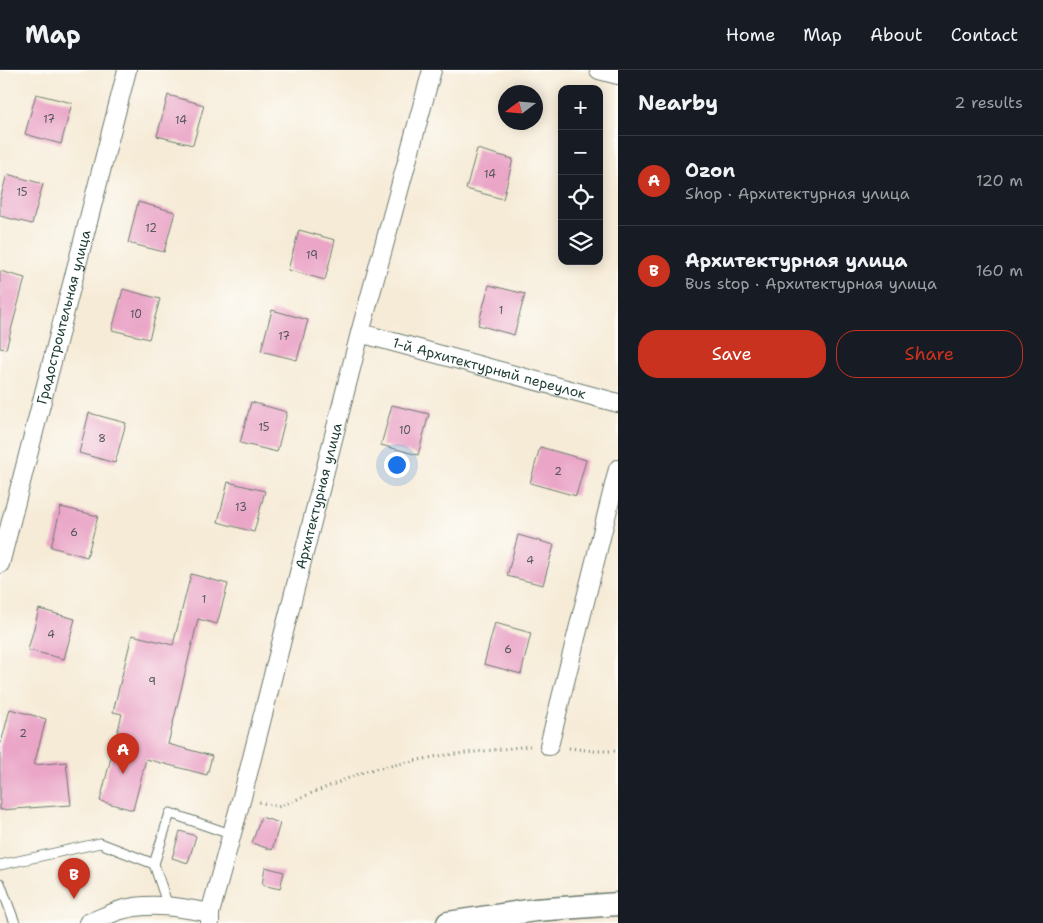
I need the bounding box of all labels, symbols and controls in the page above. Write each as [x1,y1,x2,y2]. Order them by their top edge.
text: Map [25,19,81,51]
text: Home [726,23,775,47]
text: Map [803,23,842,47]
text: About [870,23,923,47]
text: Contact [951,23,1018,47]
north arrow [498,85,543,130]
map controls [558,85,603,265]
button: + [558,85,603,130]
text: Nearby [638,89,718,117]
text: 2 results [954,92,1023,113]
house number: 17 [43,112,55,127]
house number: 14 [175,113,187,128]
button: − [558,130,603,175]
text: Ozon [685,158,735,183]
house number: 14 [484,167,496,182]
text: A [648,170,660,191]
text: 120 m [976,170,1023,191]
button: locate [558,175,603,220]
text: Shop · Архитектурная улица [685,183,910,204]
house number: 15 [16,185,28,200]
button: layers [558,220,603,265]
house number: 12 [145,221,157,236]
street label: Градостроительная улица [32,228,95,406]
house number: 19 [306,248,318,263]
text: Архитектурная улица [685,248,907,273]
text: B [649,260,659,281]
text: 160 m [976,260,1023,281]
text: Bus stop · Архитектурная улица [685,273,937,294]
house number: 1 [499,303,503,318]
house number: 10 [130,307,142,322]
house number: 17 [278,329,290,344]
button: Save [638,330,826,378]
button: Share [836,330,1023,378]
street label: 1-й Архитектурный переулок [391,333,589,403]
house number: 15 [258,420,270,435]
street label: Архитектурная улица [291,420,346,571]
house number: 10 [399,423,411,438]
house number: 8 [98,431,106,446]
your location [384,452,410,478]
house number: 2 [554,464,562,479]
house number: 13 [235,500,247,515]
house number: 6 [70,525,78,540]
house number: 4 [526,553,534,568]
house number: 1 [202,592,206,607]
house number: 4 [47,627,55,642]
house number: 6 [504,642,512,657]
house number: 9 [148,674,156,689]
house number: 2 [19,726,27,741]
pin: A [107,733,139,774]
pin: B [58,858,90,899]

